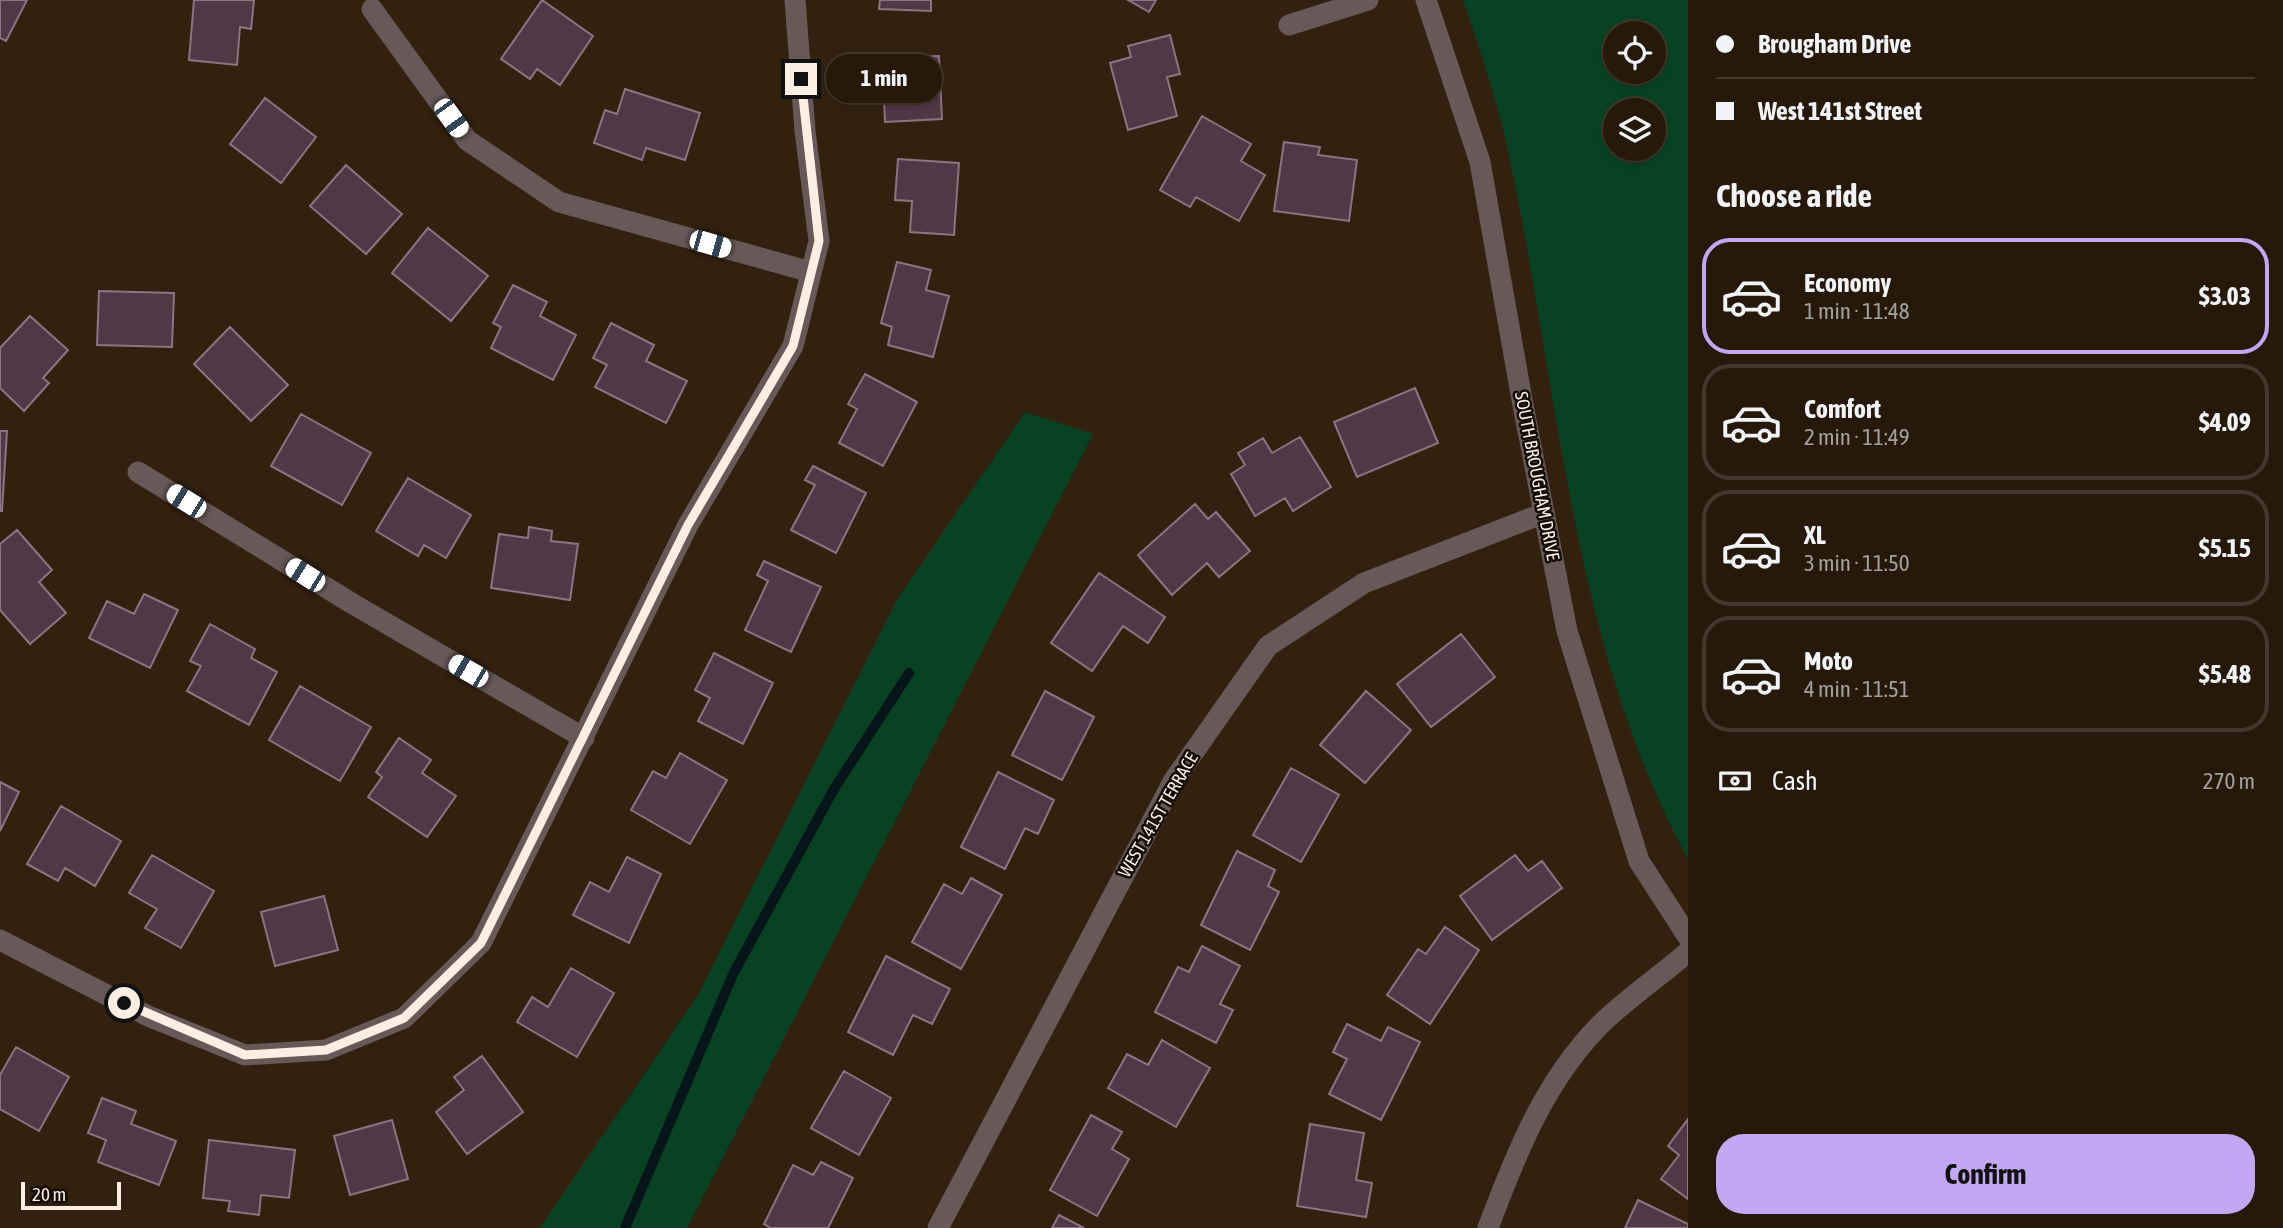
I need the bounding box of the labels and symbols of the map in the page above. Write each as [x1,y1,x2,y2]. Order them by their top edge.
callout: 1 min [826,55,941,104]
route end [785,63,817,95]
car [431,95,472,141]
car [687,228,734,260]
street label: SOUTH BROUGHAM DRIVE [1511,390,1564,562]
car [163,481,210,521]
car [282,555,329,595]
car [445,651,492,691]
street label: WEST 141ST TERRACE [1113,749,1202,881]
route start [108,987,140,1019]
scale bar [21,1179,121,1211]

